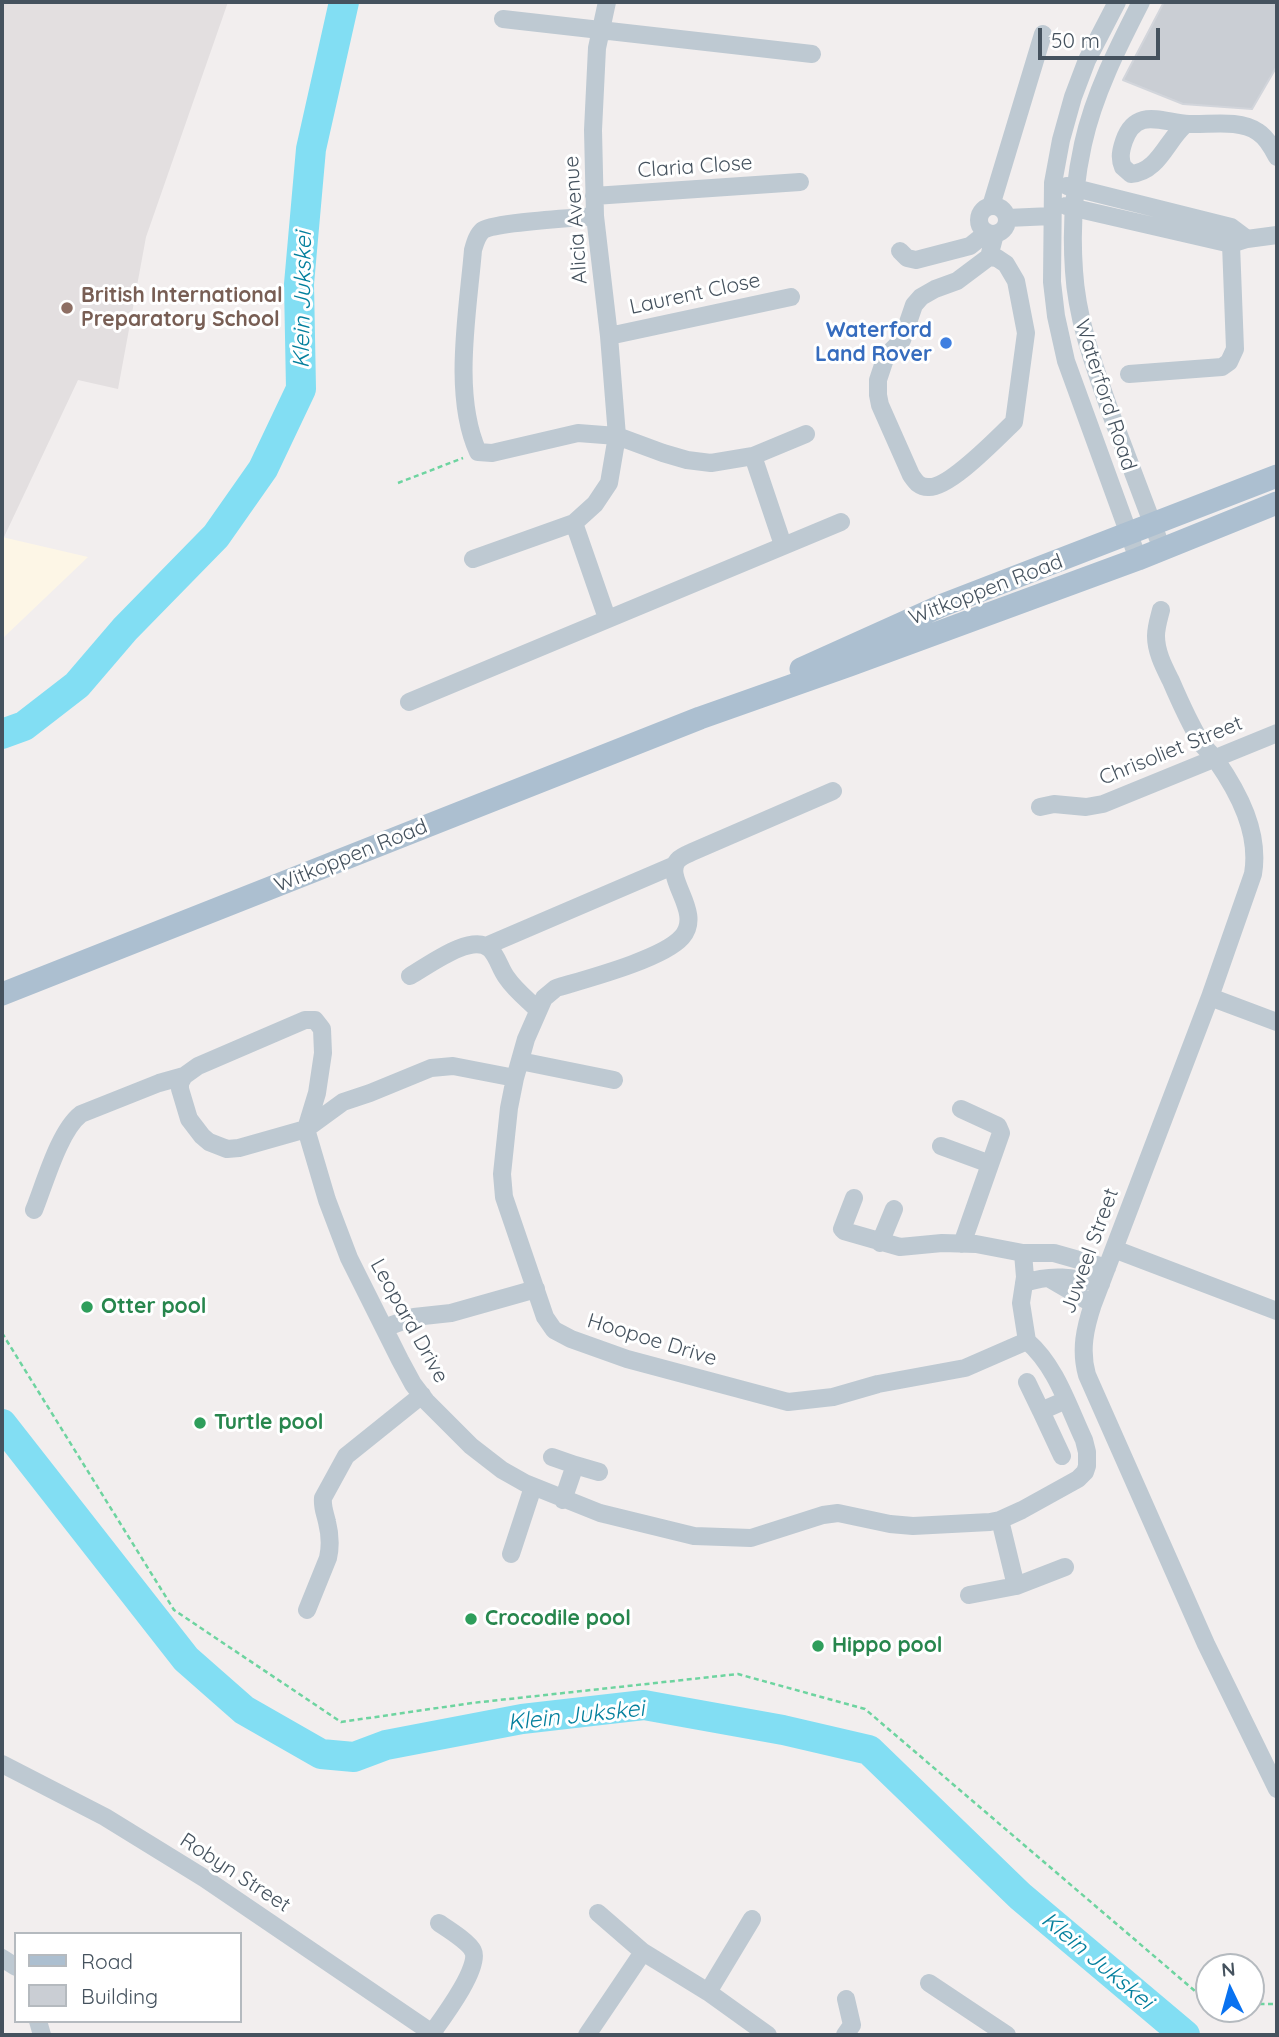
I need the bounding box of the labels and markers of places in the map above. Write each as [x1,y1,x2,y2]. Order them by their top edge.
place label: British International Preparatory School [81,283,283,333]
marker: British International Preparatory School [59,300,75,316]
place label: Waterford Land Rover [815,318,932,368]
marker: Waterford Land Rover [938,335,954,351]
place label: Otter pool [101,1294,206,1320]
marker: Otter pool [79,1299,95,1315]
place label: Turtle pool [214,1410,323,1436]
marker: Turtle pool [192,1415,208,1431]
place label: Crocodile pool [485,1606,631,1632]
marker: Crocodile pool [463,1611,479,1627]
place label: Hippo pool [832,1633,942,1659]
marker: Hippo pool [810,1638,826,1654]

